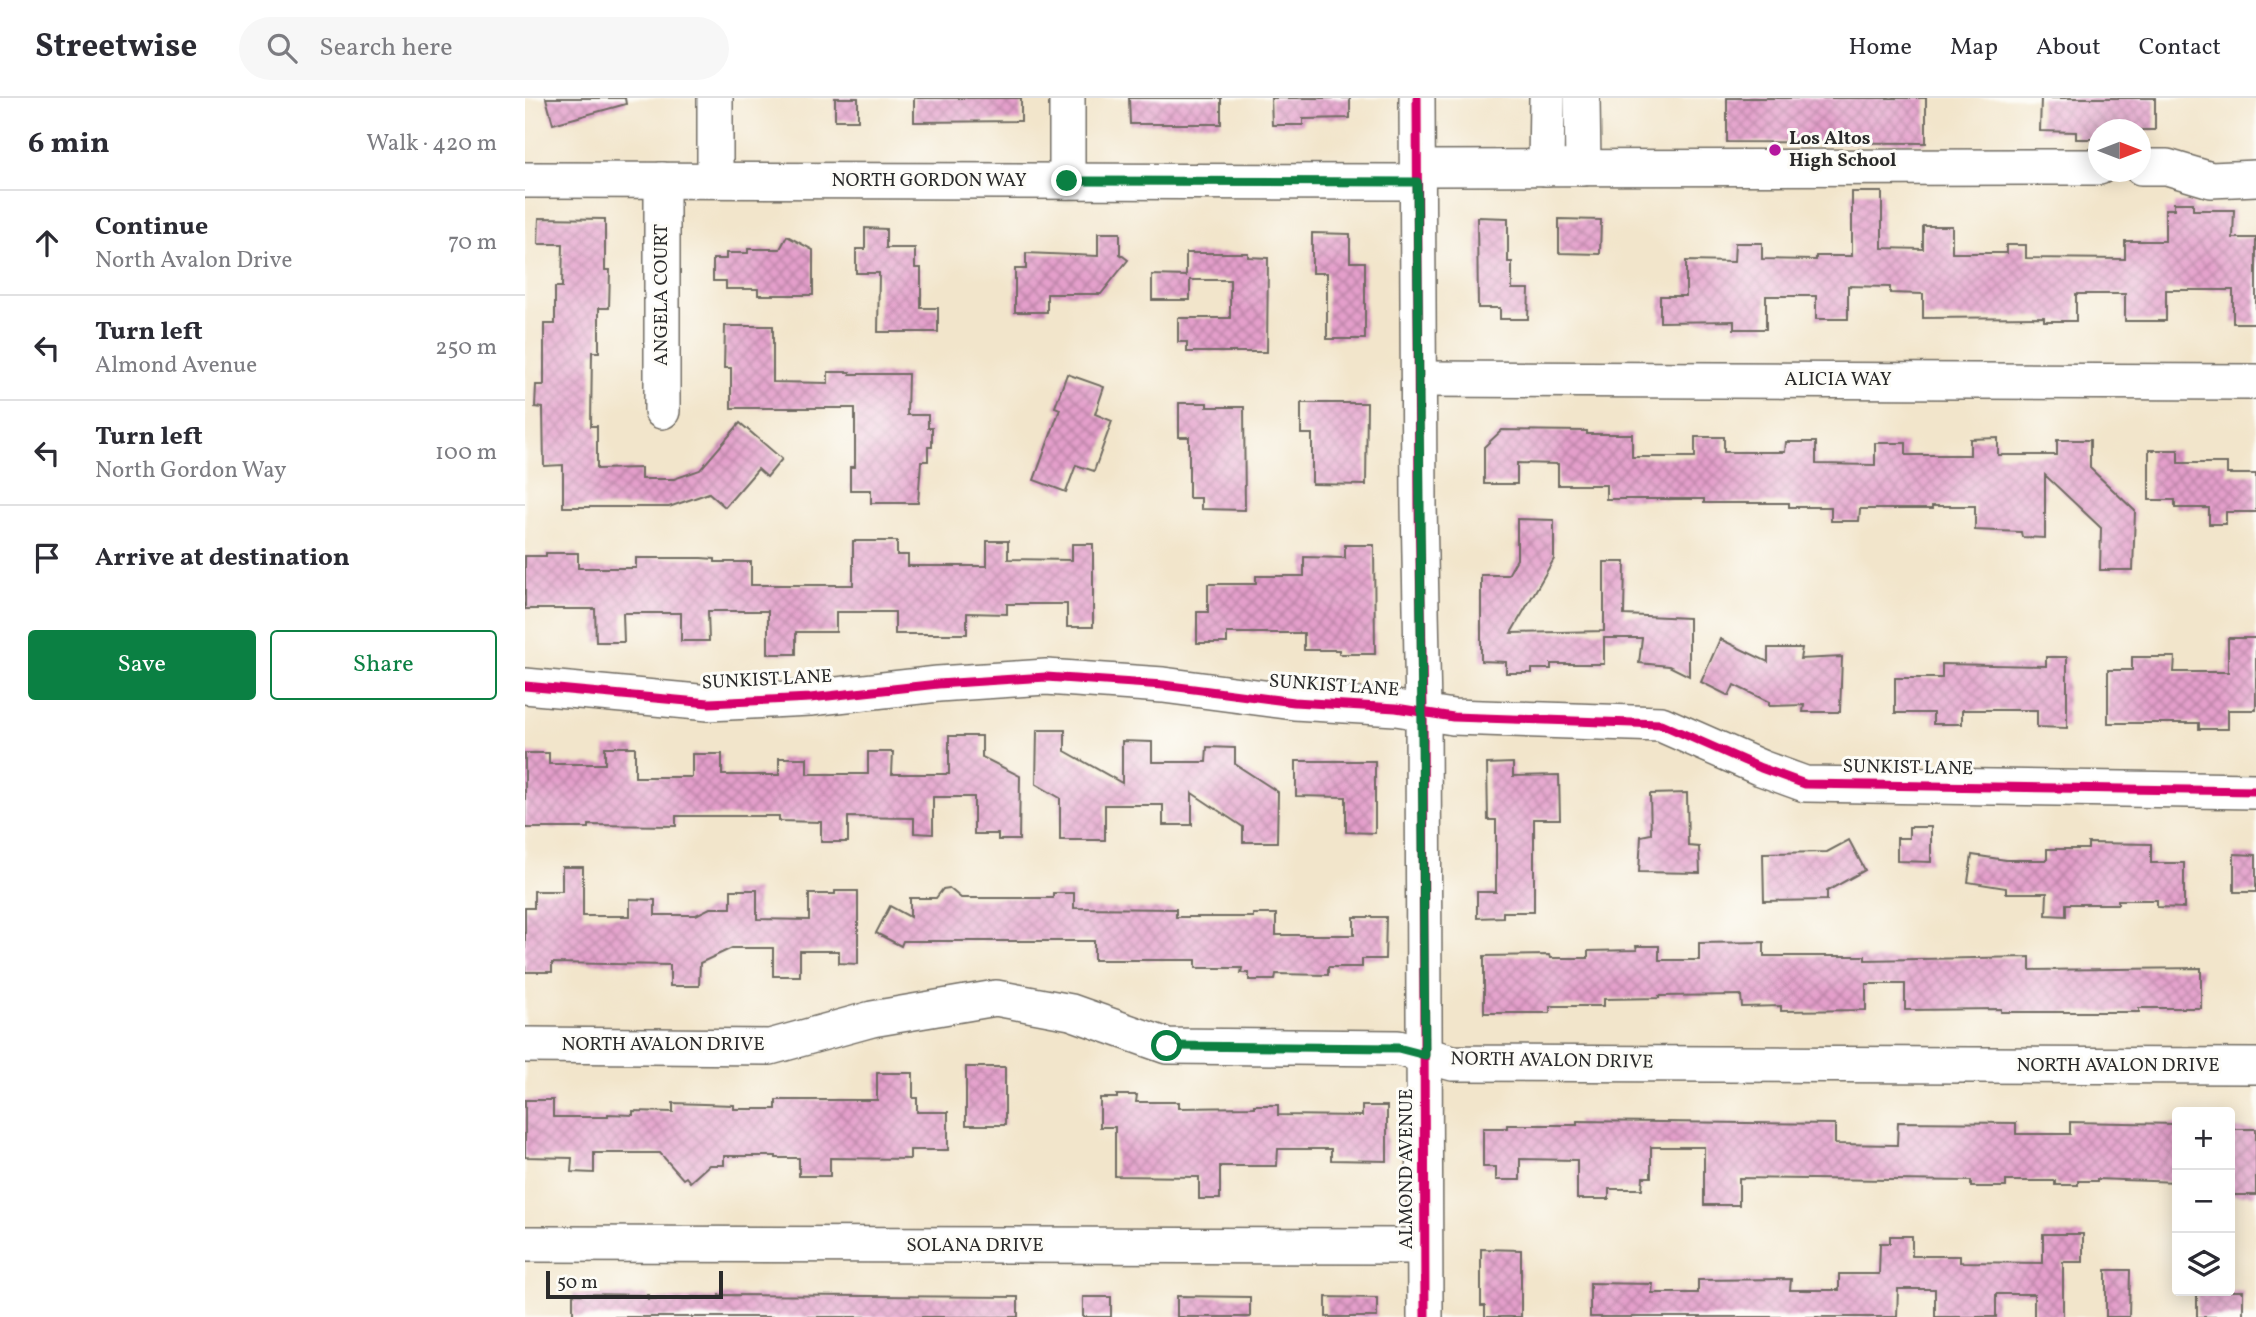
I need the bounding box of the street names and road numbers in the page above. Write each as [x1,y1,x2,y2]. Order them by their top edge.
street label: NORTH GORDON WAY [831,168,1027,194]
street label: ANGELA COURT [649,224,675,366]
street label: ALICIA WAY [1784,367,1892,393]
street label: SUNKIST LANE [701,664,833,696]
street label: SUNKIST LANE [1268,668,1400,704]
street label: SUNKIST LANE [1842,754,1974,782]
street label: NORTH AVALON DRIVE [561,1032,765,1058]
street label: NORTH AVALON DRIVE [1450,1046,1654,1076]
street label: NORTH AVALON DRIVE [2016,1053,2220,1079]
street label: ALMOND AVENUE [1394,1089,1420,1249]
street label: SOLANA DRIVE [906,1233,1044,1259]

